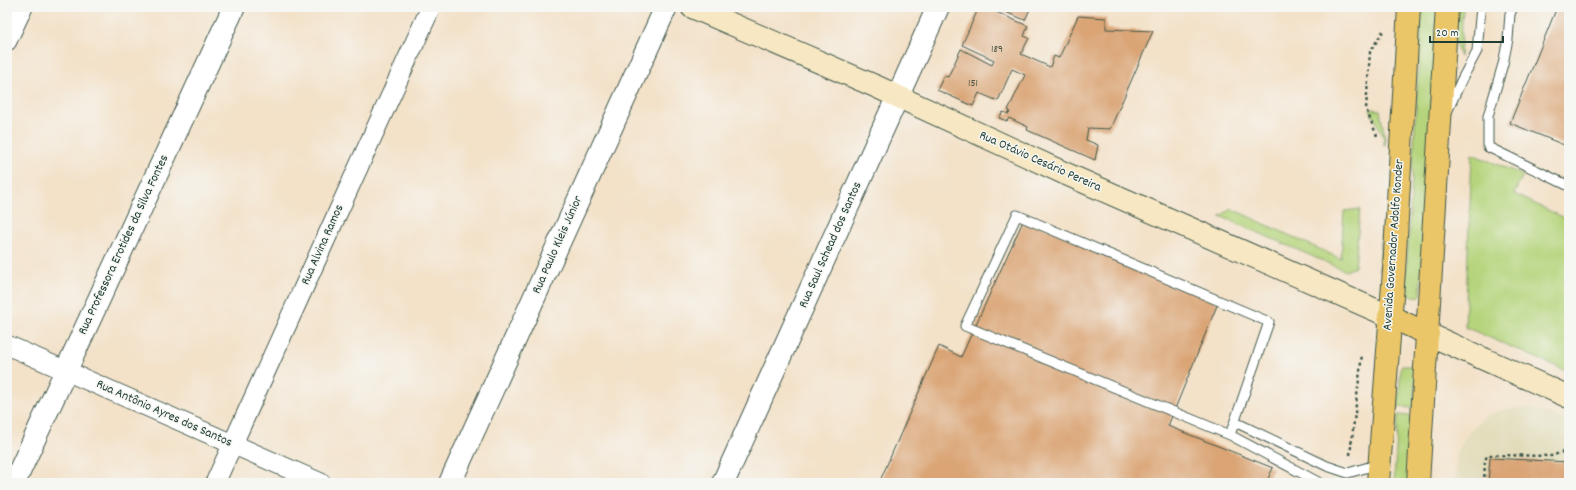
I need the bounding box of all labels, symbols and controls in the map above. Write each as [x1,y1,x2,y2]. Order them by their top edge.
scale bar [1430,18,1503,44]
text: 20 m [1436,25,1459,42]
house number: 189 [991,42,1003,58]
house number: 151 [968,76,978,92]
street label: Rua Otávio Cesário Pereira [976,127,1105,198]
street label: Rua Professora Erotides da Silva Fontes [74,152,174,338]
street label: Avenida Governador Adolfo Konder [1379,159,1409,331]
street label: Rua Saul Schead dos Santos [795,179,867,311]
street label: Rua Paulo Kleis Júnior [528,193,588,297]
street label: Rua Alvina Ramos [297,202,349,288]
street label: Rua Antônio Ayres dos Santos [93,375,235,453]

